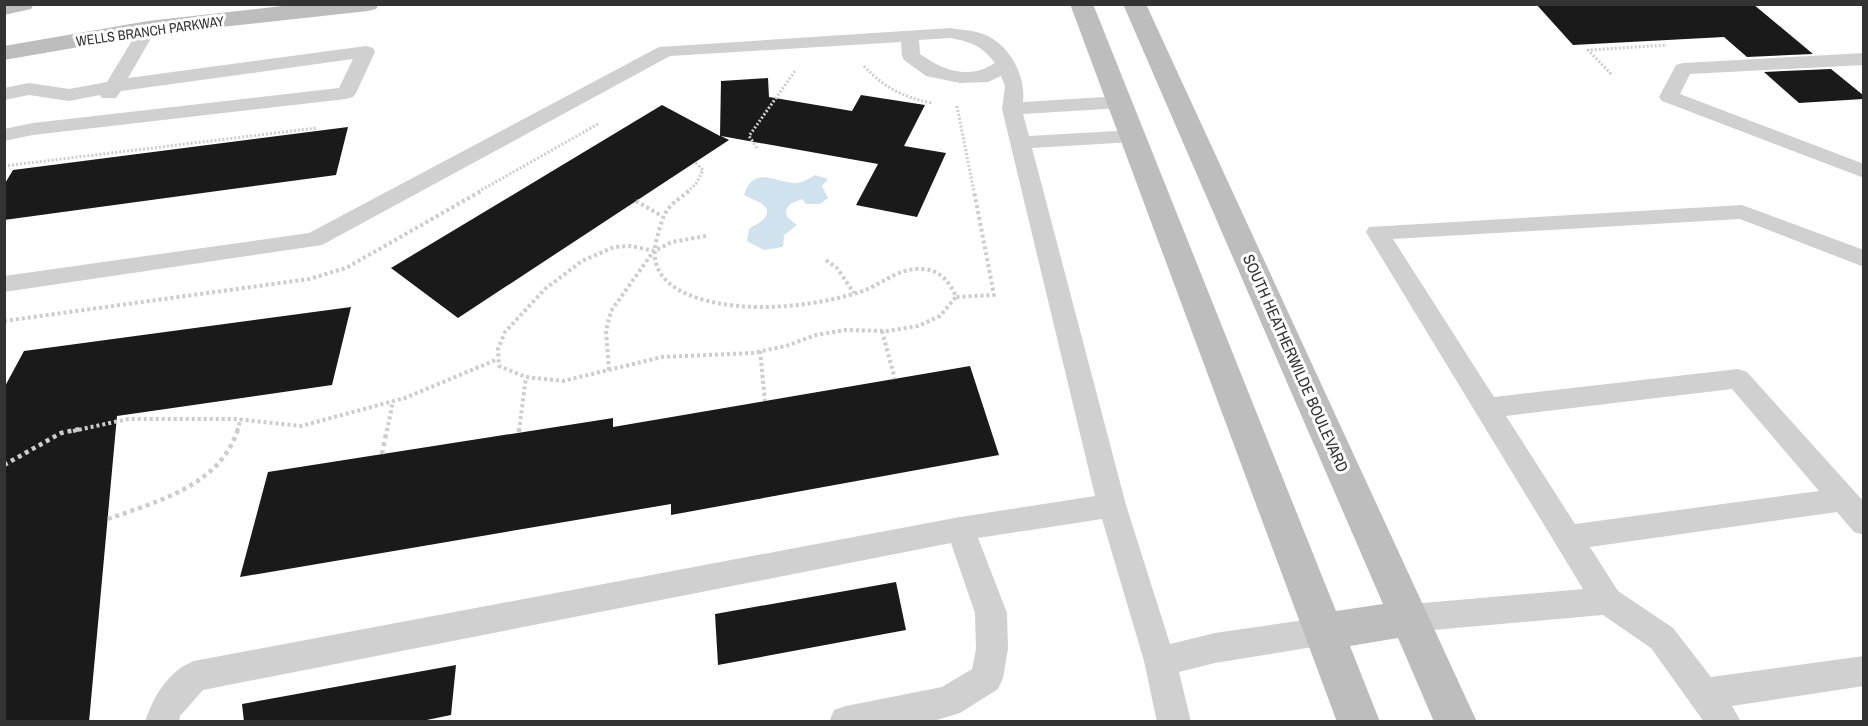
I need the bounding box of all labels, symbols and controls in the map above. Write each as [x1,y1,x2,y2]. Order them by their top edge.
street label: WELLS BRANCH PARKWAY [75,12,225,50]
street label: SOUTH HEATHERWILDE BOULEVARD [1238,251,1354,475]

